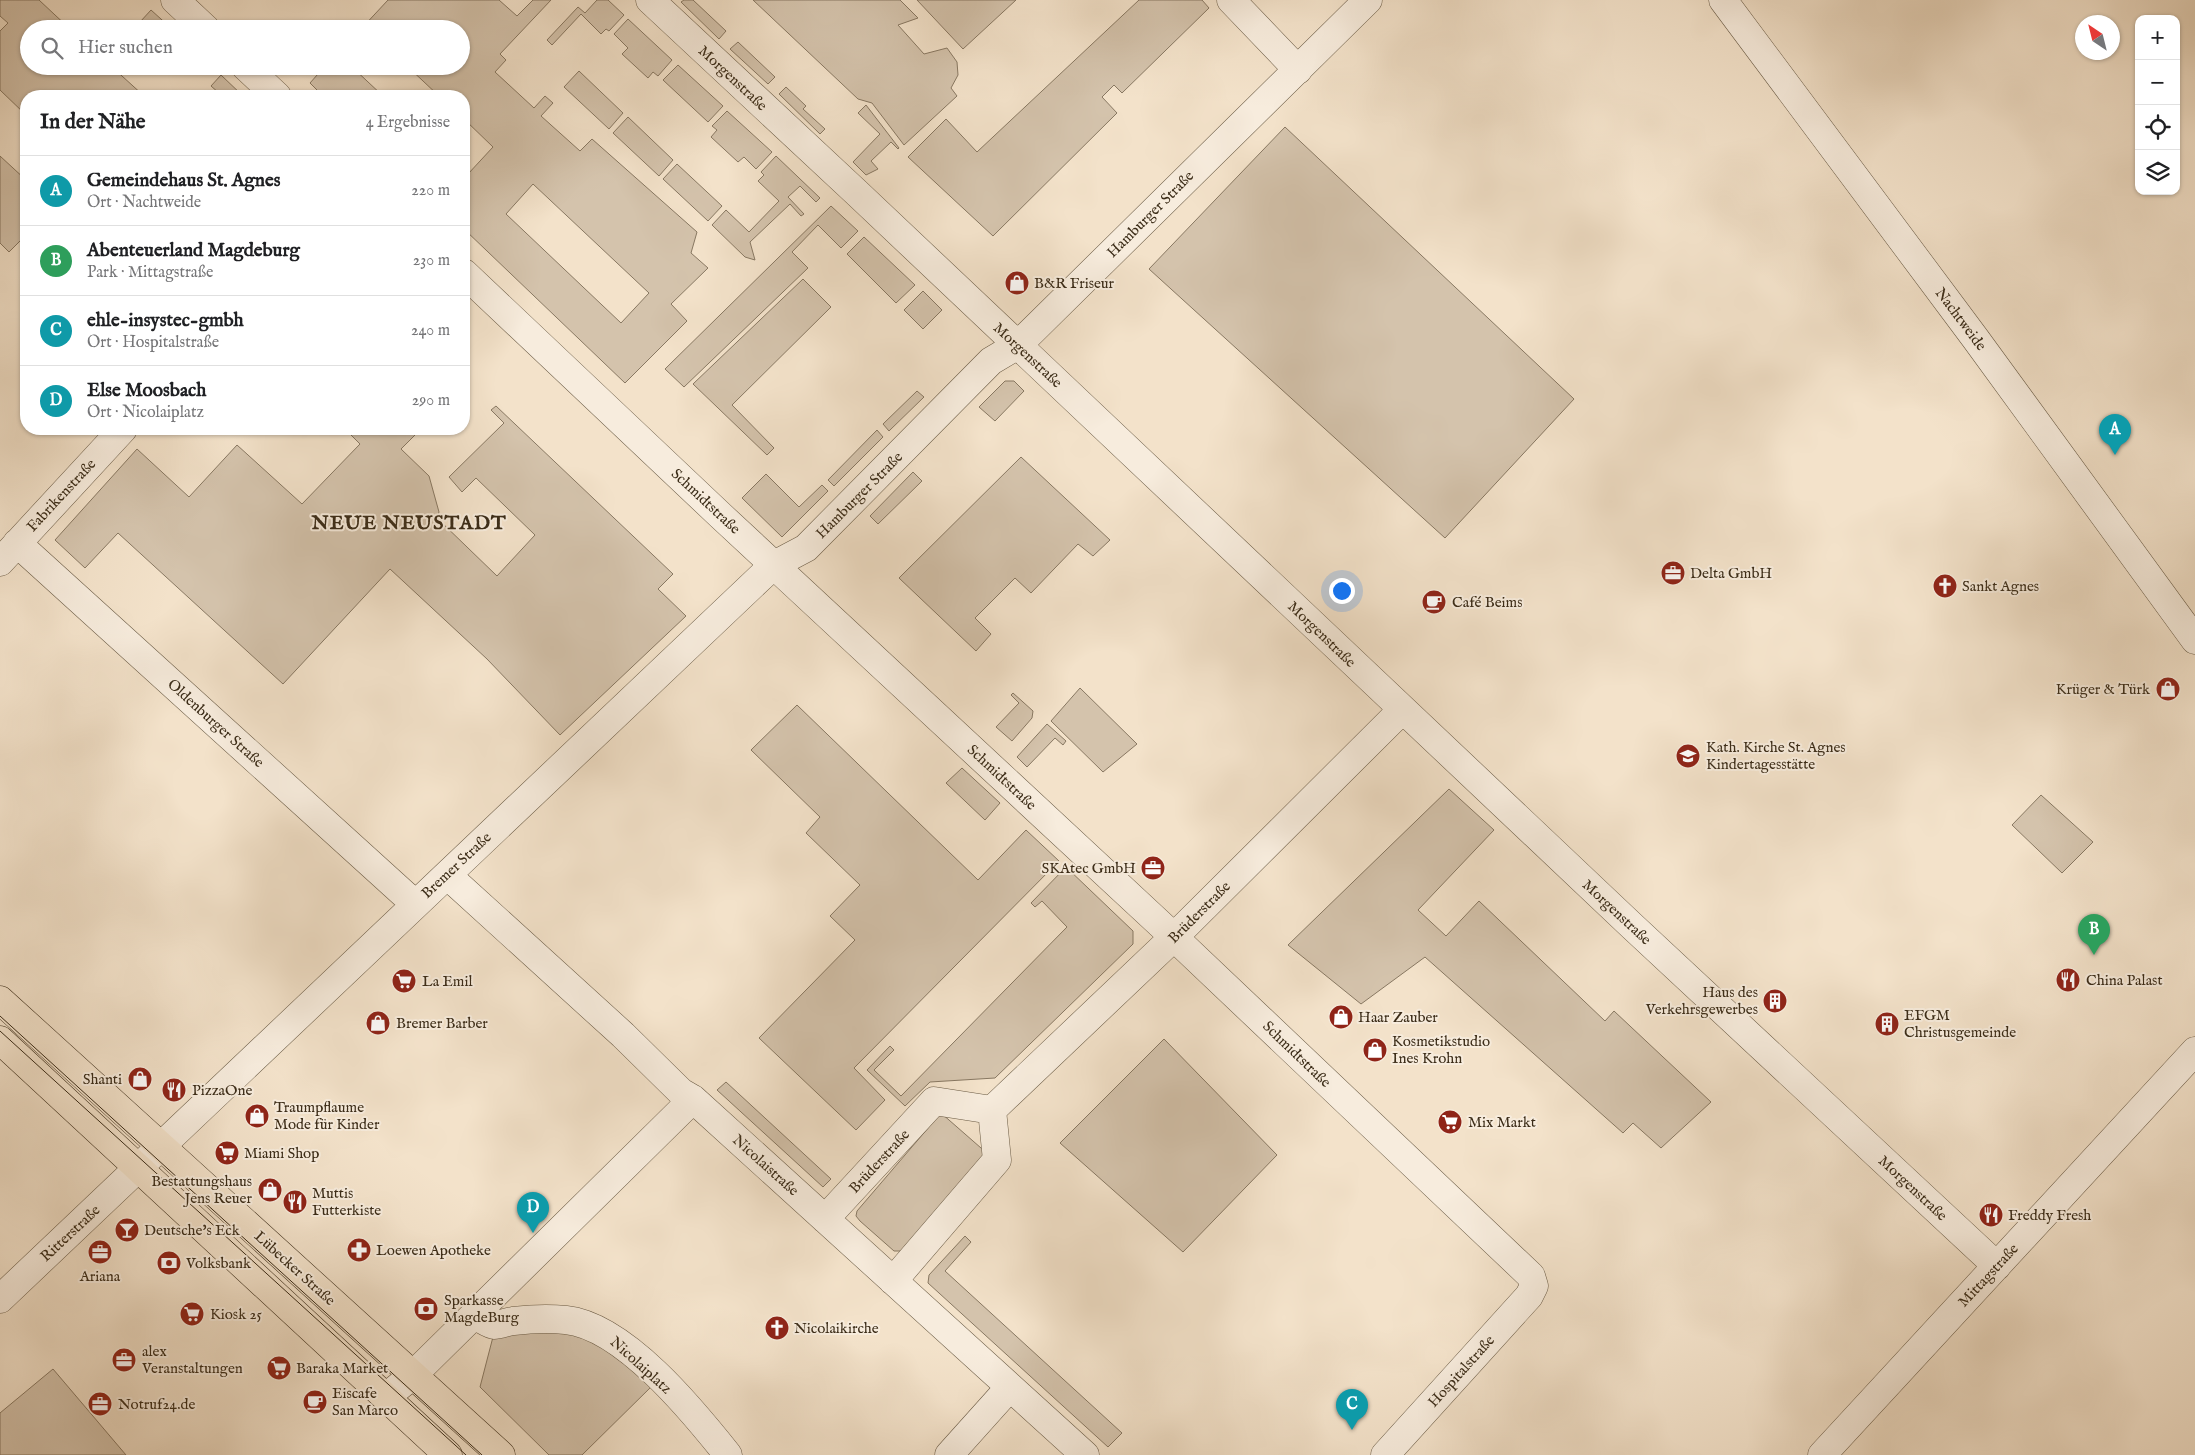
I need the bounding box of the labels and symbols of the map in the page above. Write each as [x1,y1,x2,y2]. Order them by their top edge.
north arrow [2075,15,2120,60]
street label: Morgenstraße [694,42,771,115]
street label: Hamburger Straße [1103,167,1198,262]
shop icon: B&R Friseur [1004,270,1030,296]
place label: B&R Friseur [1034,274,1115,293]
street label: Nachtweide [1931,284,1991,355]
street label: Morgenstraße [989,319,1066,392]
pin: A [2099,414,2131,455]
street label: Hamburger Straße [812,448,907,543]
street label: Fabrikenstraße [23,455,100,536]
street label: Schmidtstraße [667,464,744,538]
district label: NEUE NEUSTADT [310,511,507,536]
office icon: Delta GmbH [1660,560,1686,586]
place label: Delta GmbH [1690,564,1772,583]
church icon: Sankt Agnes [1932,573,1958,599]
place label: Sankt Agnes [1962,577,2039,596]
your location [1329,578,1355,604]
cafe icon: Café Beims [1421,589,1447,615]
place label: Café Beims [1452,593,1522,612]
street label: Morgenstraße [1284,597,1360,672]
street label: Oldenburger Straße [163,675,268,772]
shop icon: Krüger & Türk [2155,676,2181,702]
place label: Krüger & Türk [2056,680,2151,699]
place label: Kath. Kirche St. Agnes Kindertagesstätte [1706,738,1846,774]
street label: Schmidtstraße [963,740,1040,814]
school or university icon: Kath. Kirche St. Agnes Kindertagesstätte [1675,743,1701,769]
street label: Bremer Straße [417,828,495,903]
office icon: SKAtec GmbH [1140,855,1166,881]
place label: SKAtec GmbH [1041,859,1136,878]
street label: Morgenstraße [1578,876,1655,949]
street label: Brüderstraße [1164,877,1235,948]
pin: B [2078,914,2110,955]
restaurant icon: China Palast [2055,967,2081,993]
supermarket icon: La Emil [391,968,417,994]
place label: China Palast [2086,971,2163,990]
place label: La Emil [422,972,473,991]
place label: Haus des Verkehrsgewerbes [1645,983,1758,1019]
building icon: Haus des Verkehrsgewerbes [1762,988,1788,1014]
shop icon: Haar Zauber [1328,1004,1354,1030]
place label: EFGM Christusgemeinde [1904,1006,2016,1042]
place label: Haar Zauber [1358,1008,1438,1027]
shop icon: Bremer Barber [365,1010,391,1036]
building icon: EFGM Christusgemeinde [1874,1011,1900,1037]
place label: Bremer Barber [396,1014,488,1033]
street label: Schmidtstraße [1258,1017,1335,1092]
place label: Kosmetikstudio Ines Krohn [1392,1032,1490,1068]
shop icon: Kosmetikstudio Ines Krohn [1362,1037,1388,1063]
shop icon: Shanti [127,1066,153,1092]
place label: Shanti [83,1070,122,1089]
restaurant icon: PizzaOne [161,1077,187,1103]
place label: PizzaOne [192,1081,252,1100]
place label: Traumpflaume Mode für Kinder [274,1098,380,1134]
shop icon: Traumpflaume Mode für Kinder [244,1103,270,1129]
supermarket icon: Mix Markt [1437,1109,1463,1135]
place label: Mix Markt [1468,1113,1536,1132]
street label: Brüderstraße [845,1125,914,1197]
street label: Nicolaistraße [729,1131,803,1200]
supermarket icon: Miami Shop [214,1140,240,1166]
place label: Miami Shop [244,1144,319,1163]
street label: Morgenstraße [1874,1152,1951,1225]
place label: Bestattungshaus Jens Reuer [151,1172,252,1208]
shop icon: Bestattungshaus Jens Reuer [257,1177,283,1203]
place label: Muttis Futterkiste [312,1184,381,1220]
restaurant icon: Muttis Futterkiste [282,1189,308,1215]
pin: D [517,1192,549,1233]
street label: Ritterstraße [36,1201,104,1266]
restaurant icon: Freddy Fresh [1978,1202,2004,1228]
place label: Freddy Fresh [2008,1206,2091,1225]
bar icon: Deutsche's Eck [114,1217,140,1243]
place label: Deutsche's Eck [144,1221,241,1240]
street label: Lübecker Straße [250,1227,339,1310]
pharmacy icon: Loewen Apotheke [346,1237,372,1263]
office icon: Ariana [87,1239,113,1265]
street label: Mittagstraße [1954,1240,2023,1311]
place label: Loewen Apotheke [376,1241,491,1260]
bank icon: Volksbank [156,1250,182,1276]
place label: Volksbank [185,1254,252,1273]
place label: Ariana [79,1267,121,1286]
place label: Sparkasse MagdeBurg [444,1291,520,1327]
bank icon: Sparkasse MagdeBurg [413,1296,439,1322]
supermarket icon: Kiosk 25 [179,1301,205,1327]
place label: Kiosk 25 [210,1305,262,1324]
church icon: Nicolaikirche [764,1315,790,1341]
place label: Nicolaikirche [794,1319,879,1338]
street label: Hospitalstraße [1424,1331,1499,1411]
street label: Nicolaiplatz [606,1333,676,1398]
place label: alex Veranstaltungen [141,1342,243,1378]
office icon: alex Veranstaltungen [111,1347,137,1373]
supermarket icon: Baraka Market [266,1355,292,1381]
place label: Baraka Market [296,1359,388,1378]
place label: Eiscafe San Marco [332,1384,398,1420]
cafe icon: Eiscafe San Marco [302,1389,328,1415]
pin: C [1336,1389,1368,1430]
office icon: Notruf24.de [87,1391,113,1417]
place label: Notruf24.de [118,1395,195,1414]

